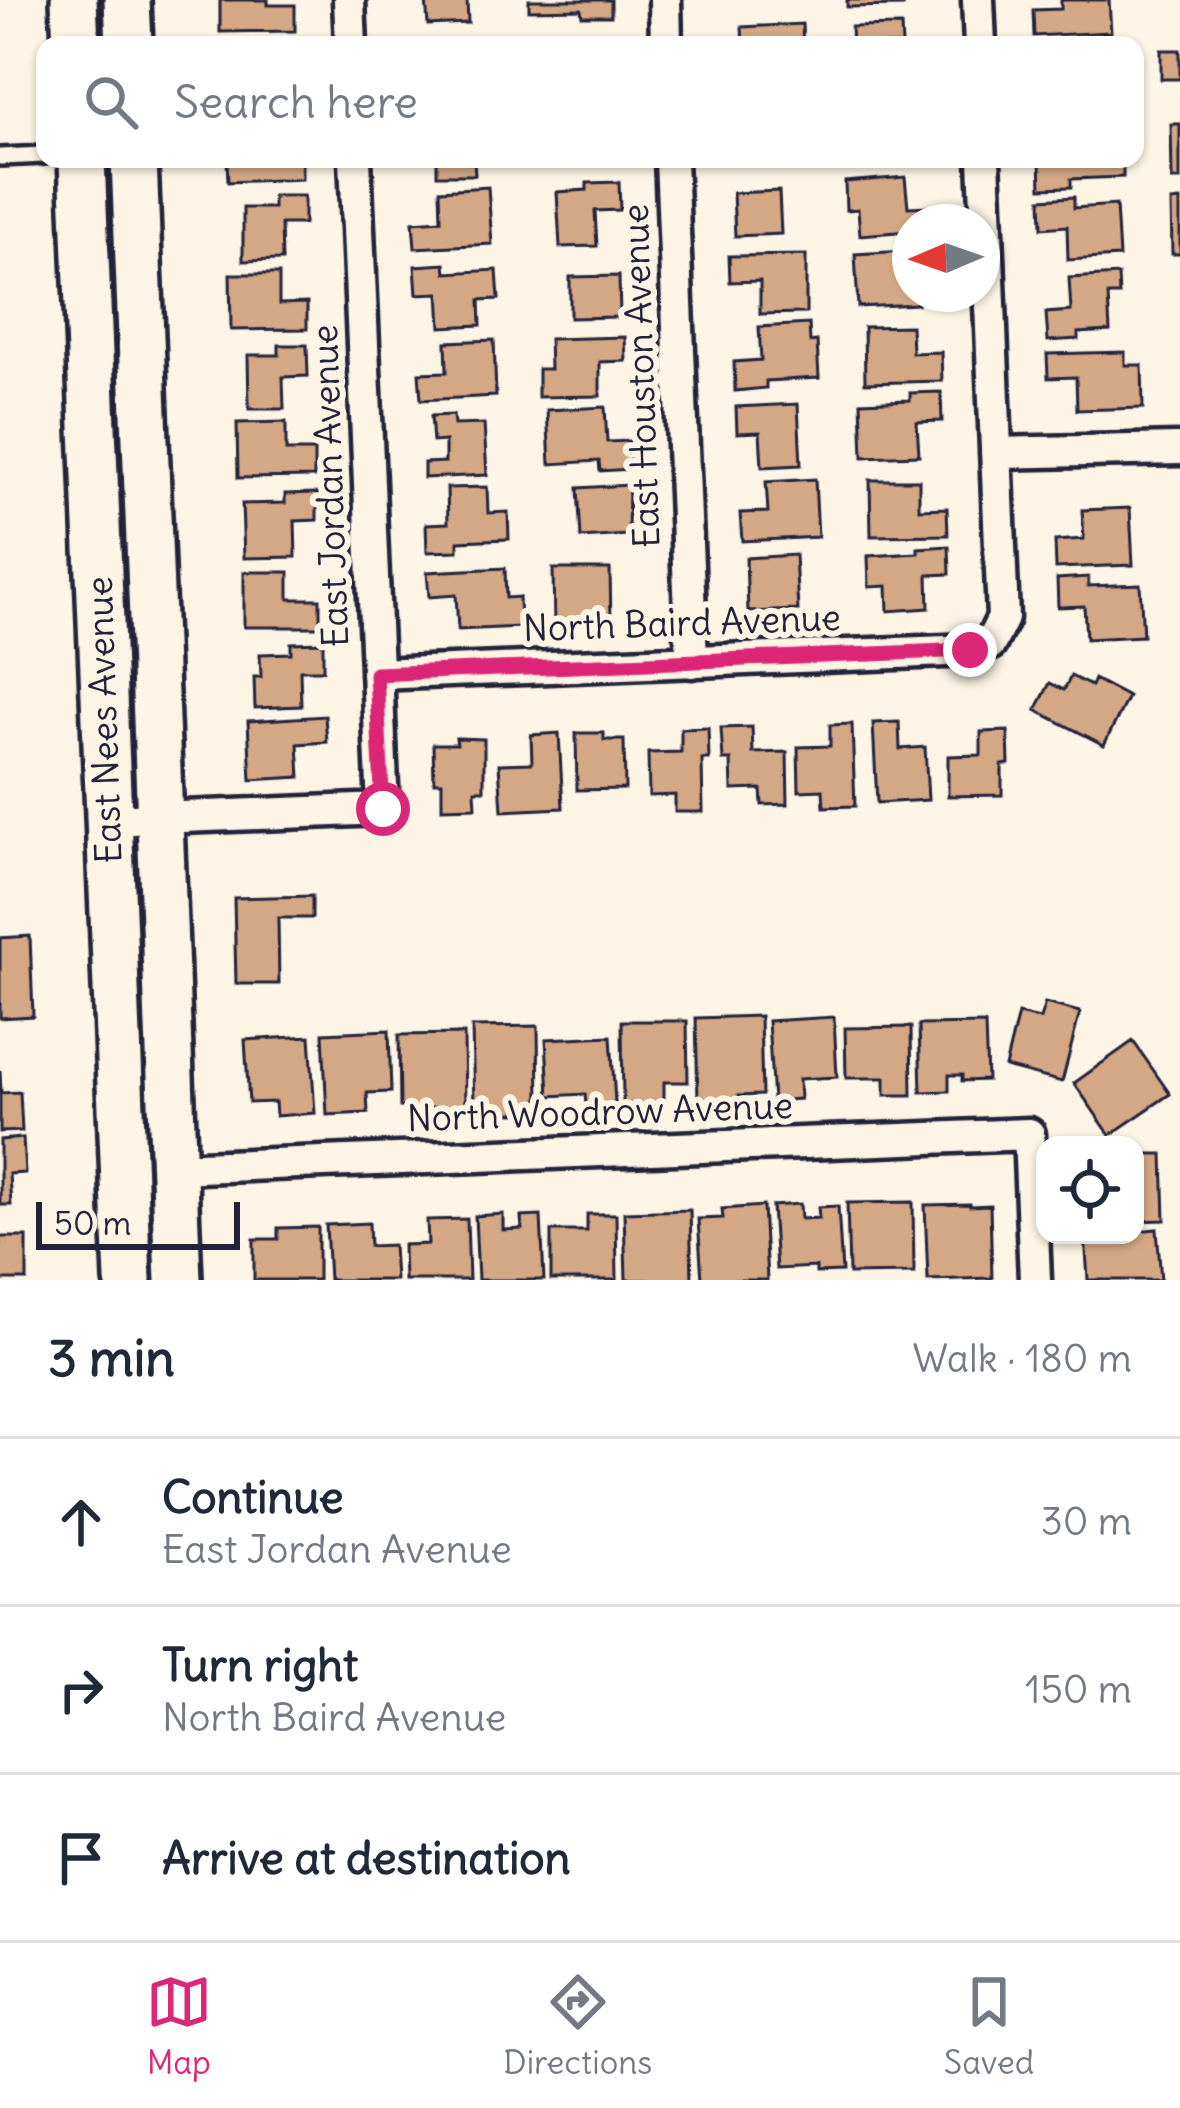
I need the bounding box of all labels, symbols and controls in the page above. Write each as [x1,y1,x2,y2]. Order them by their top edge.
search box [36,36,1144,168]
icon: search [78,69,144,135]
text: Search here [174,74,418,130]
street label: East Houston Avenue [613,203,669,549]
north arrow [892,204,1000,312]
street label: East Jordan Avenue [302,324,358,648]
street label: East Nees Avenue [77,576,131,864]
street label: North Baird Avenue [522,595,842,651]
route end [943,623,997,677]
route start [356,782,410,836]
street label: North Woodrow Avenue [406,1083,794,1141]
map controls [1036,1136,1144,1244]
button: locate [1036,1136,1144,1244]
scale bar [36,1196,240,1249]
text: 50 m [54,1202,131,1244]
text: 3 min [48,1326,175,1390]
text: Walk · 180 m [913,1334,1132,1383]
text: Continue [162,1469,344,1525]
icon: ahead [48,1489,114,1555]
text: 30 m [1041,1497,1132,1546]
text: East Jordan Avenue [162,1525,512,1574]
text: Turn right [162,1637,358,1693]
icon: right [48,1657,114,1723]
text: 150 m [1025,1665,1132,1714]
text: North Baird Avenue [162,1693,506,1742]
icon: arrive [48,1825,114,1891]
text: Arrive at destination [162,1830,571,1886]
tab: Map [146,1969,212,2083]
tab: Directions [503,1969,652,2083]
tab: Saved [944,1969,1034,2083]

